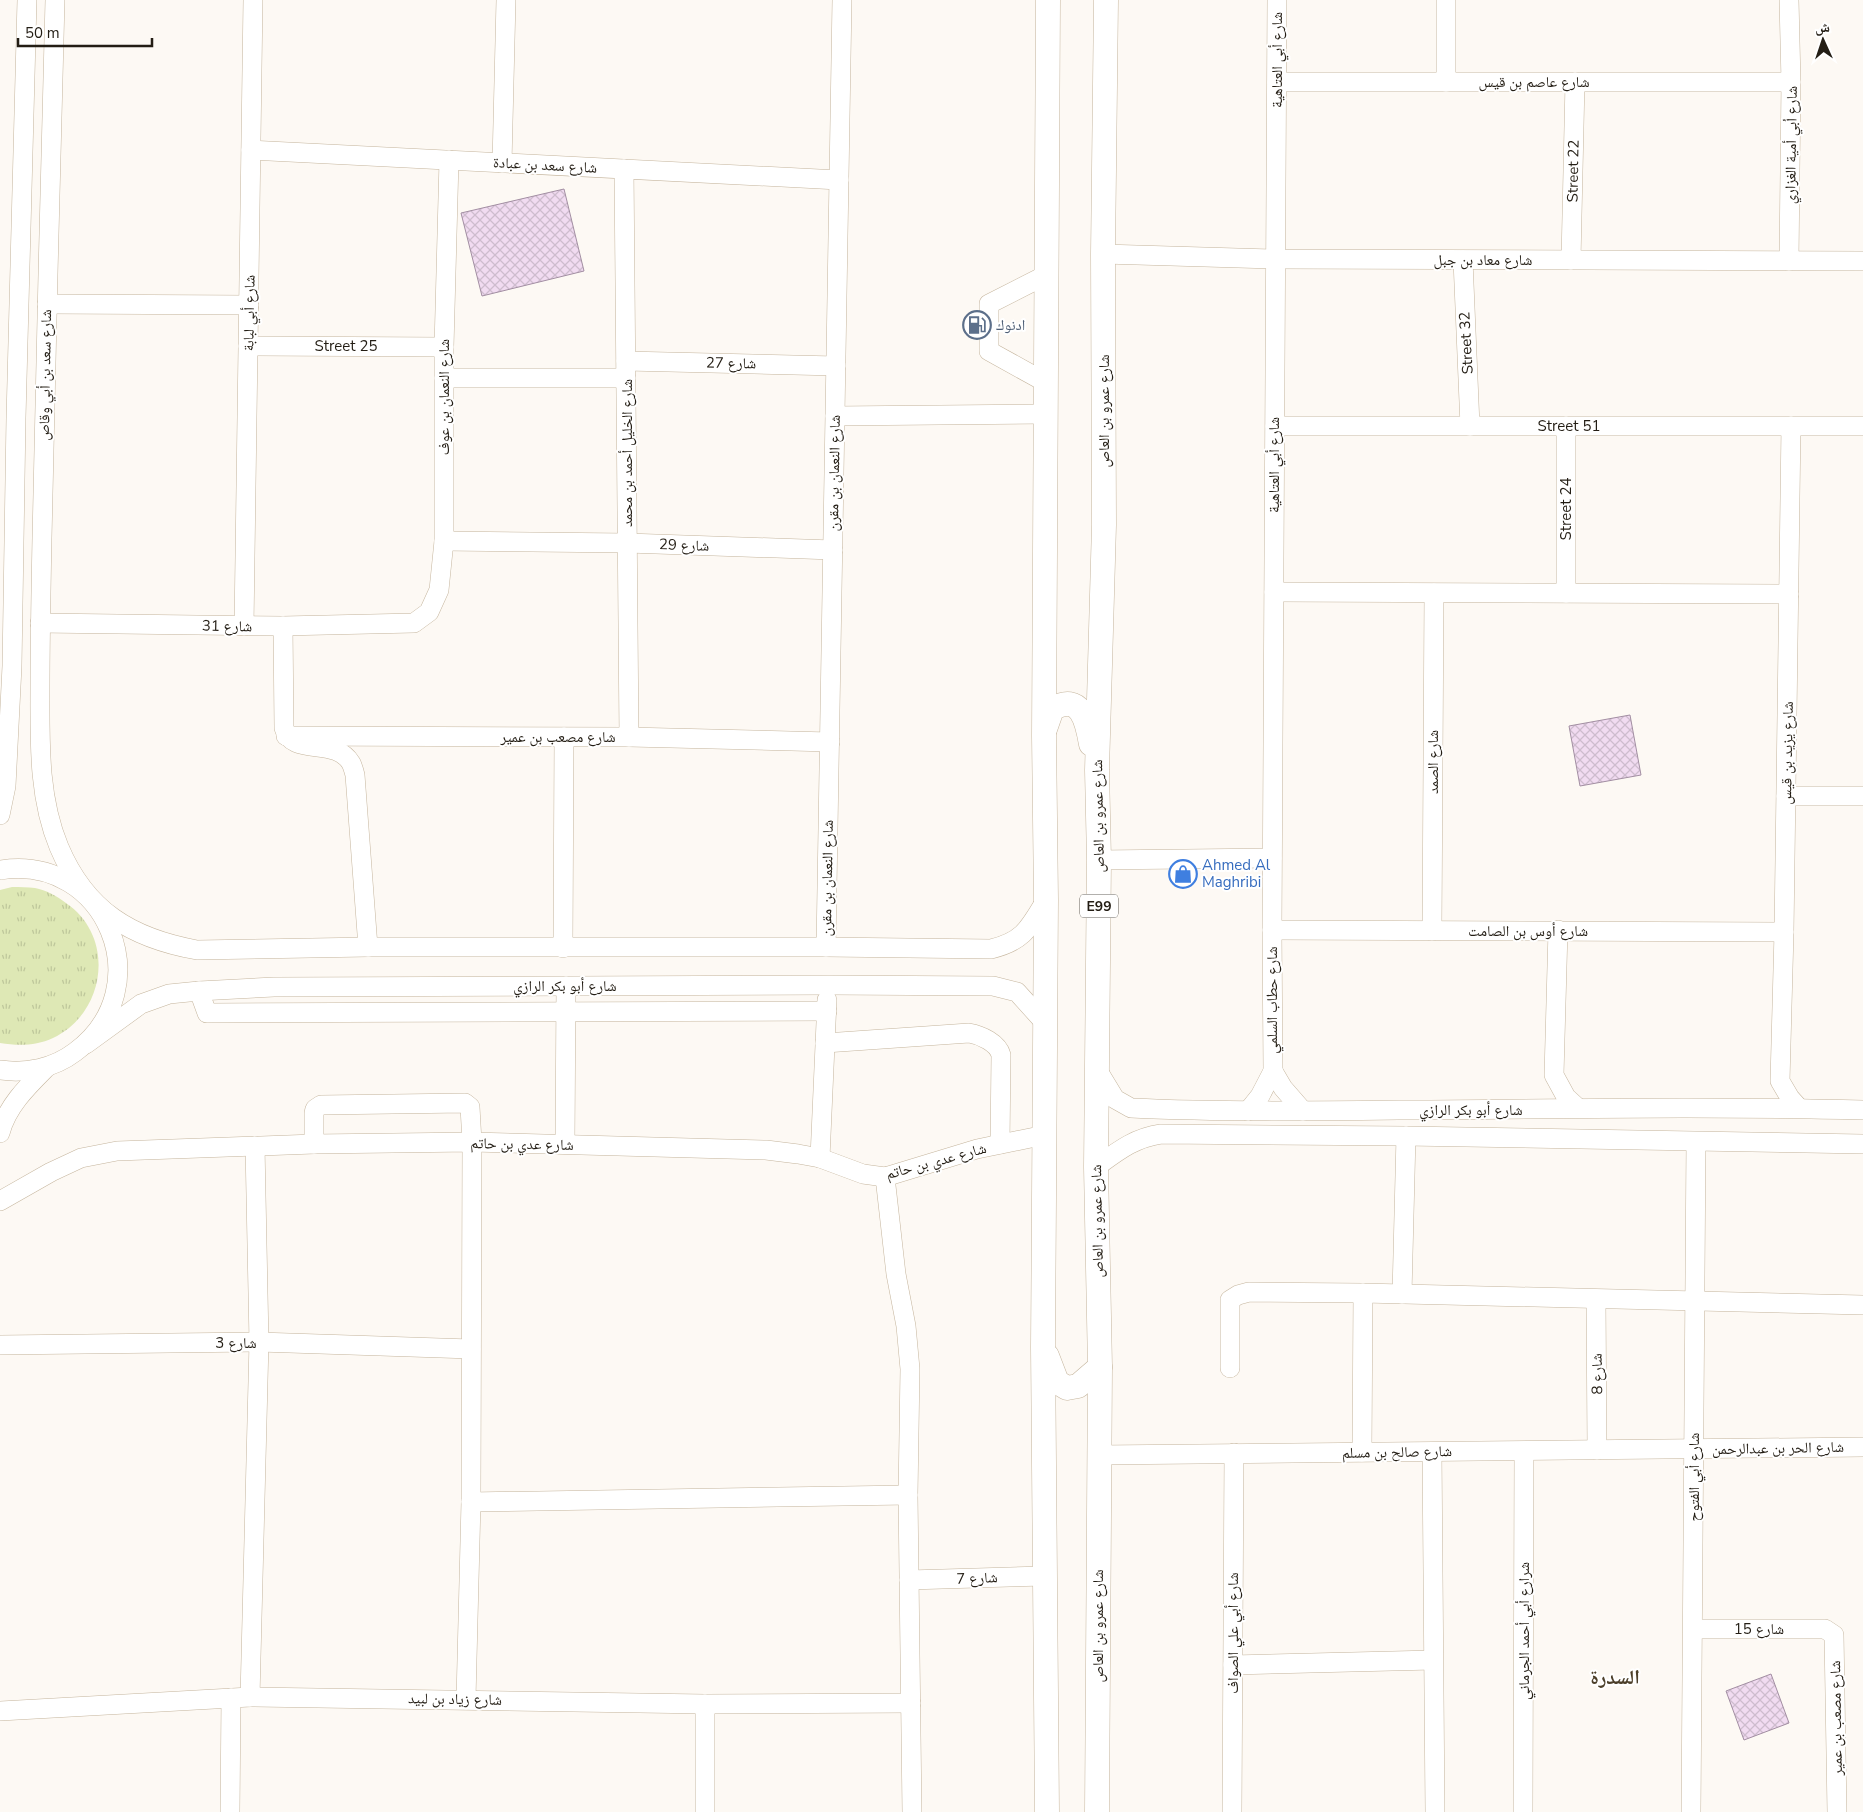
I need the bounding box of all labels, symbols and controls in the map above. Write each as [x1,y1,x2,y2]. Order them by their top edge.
street label: شارع أبي العتاهية [1267,12,1289,108]
scale bar [18,15,151,47]
north arrow [1798,15,1848,65]
text: ش [1814,18,1830,37]
text: 50 m [25,23,60,43]
street label: شارع عاصم بن قيس [1478,72,1590,92]
street label: شارع أبي أمية الغزاري [1780,86,1804,204]
street label: Street 22 [1562,139,1584,203]
street label: شارع سعد بن عبادة [492,152,598,178]
street label: شارع معاد بن جبل [1434,250,1533,270]
street label: شارع أبي لبابة [238,274,261,351]
street label: شارع سعد بن أبي وقاص [34,309,58,441]
fuel station icon: ادنوك [962,310,992,340]
street label: Street 32 [1454,311,1478,375]
place label: ادنوك [996,315,1025,335]
street label: Street 25 [315,336,377,356]
street label: شارع النعمان بن عوف [434,339,454,455]
street label: شارع 27 [706,353,756,373]
street label: شارع عمرو بن العاص [1094,354,1114,468]
street label: شارع الخليل أحمد بن محمد [617,379,637,527]
street label: شارع النعمان بن مقرن [823,414,845,531]
street label: Street 51 [1538,416,1600,436]
street label: شارع أبي العتاهية [1264,417,1286,513]
street label: Street 24 [1556,478,1576,540]
street label: شارع 29 [658,534,710,556]
street label: شارع 31 [202,616,252,636]
street label: شارع يزيد بن قيس [1776,701,1798,805]
street label: شارع مصعب بن عمير [499,727,616,747]
street label: شارع الصمد [1423,730,1443,794]
street label: شارع عمرو بن العاص [1087,759,1109,873]
street label: شارع النعمان بن مقرن [816,819,838,936]
place label: Ahmed Al Maghribi [1202,855,1271,892]
shop icon: Ahmed Al Maghribi [1168,859,1198,889]
road number: E99 [1080,894,1118,918]
street label: شارع أوس بن الصامت [1468,921,1588,941]
street label: شارع حطاب السلمي [1262,946,1284,1054]
street label: شارع أبو بكر الرازي [513,976,617,998]
street label: شارع أبو بكر الرازي [1419,1100,1523,1122]
street label: شارع عدي بن حاتم [470,1133,574,1157]
street label: شارع عدي بن حاتم [884,1138,989,1186]
street label: شارع عمرو بن العاص [1086,1164,1108,1278]
street label: شارع 3 [215,1333,257,1353]
street label: شارع 8 [1587,1353,1607,1395]
street label: شارع أبي الفتوح [1684,1433,1706,1521]
street label: شارع الحر بن عبدالرحمن [1712,1437,1844,1459]
street label: شارع صالح بن مسلم [1342,1441,1452,1463]
street label: شرارع أبي أحمد الجرماني [1514,1562,1536,1700]
street label: شارع 7 [956,1567,998,1589]
street label: شارع عمرو بن العاص [1088,1569,1108,1683]
street label: شارع أبي علي الصواف [1223,1572,1245,1694]
street label: شارع 15 [1734,1619,1784,1639]
street label: شارع مصعب بن عمير [1825,1660,1847,1777]
district label: السدرة [1590,1664,1640,1691]
street label: شارع زياد بن لبيد [408,1688,502,1710]

